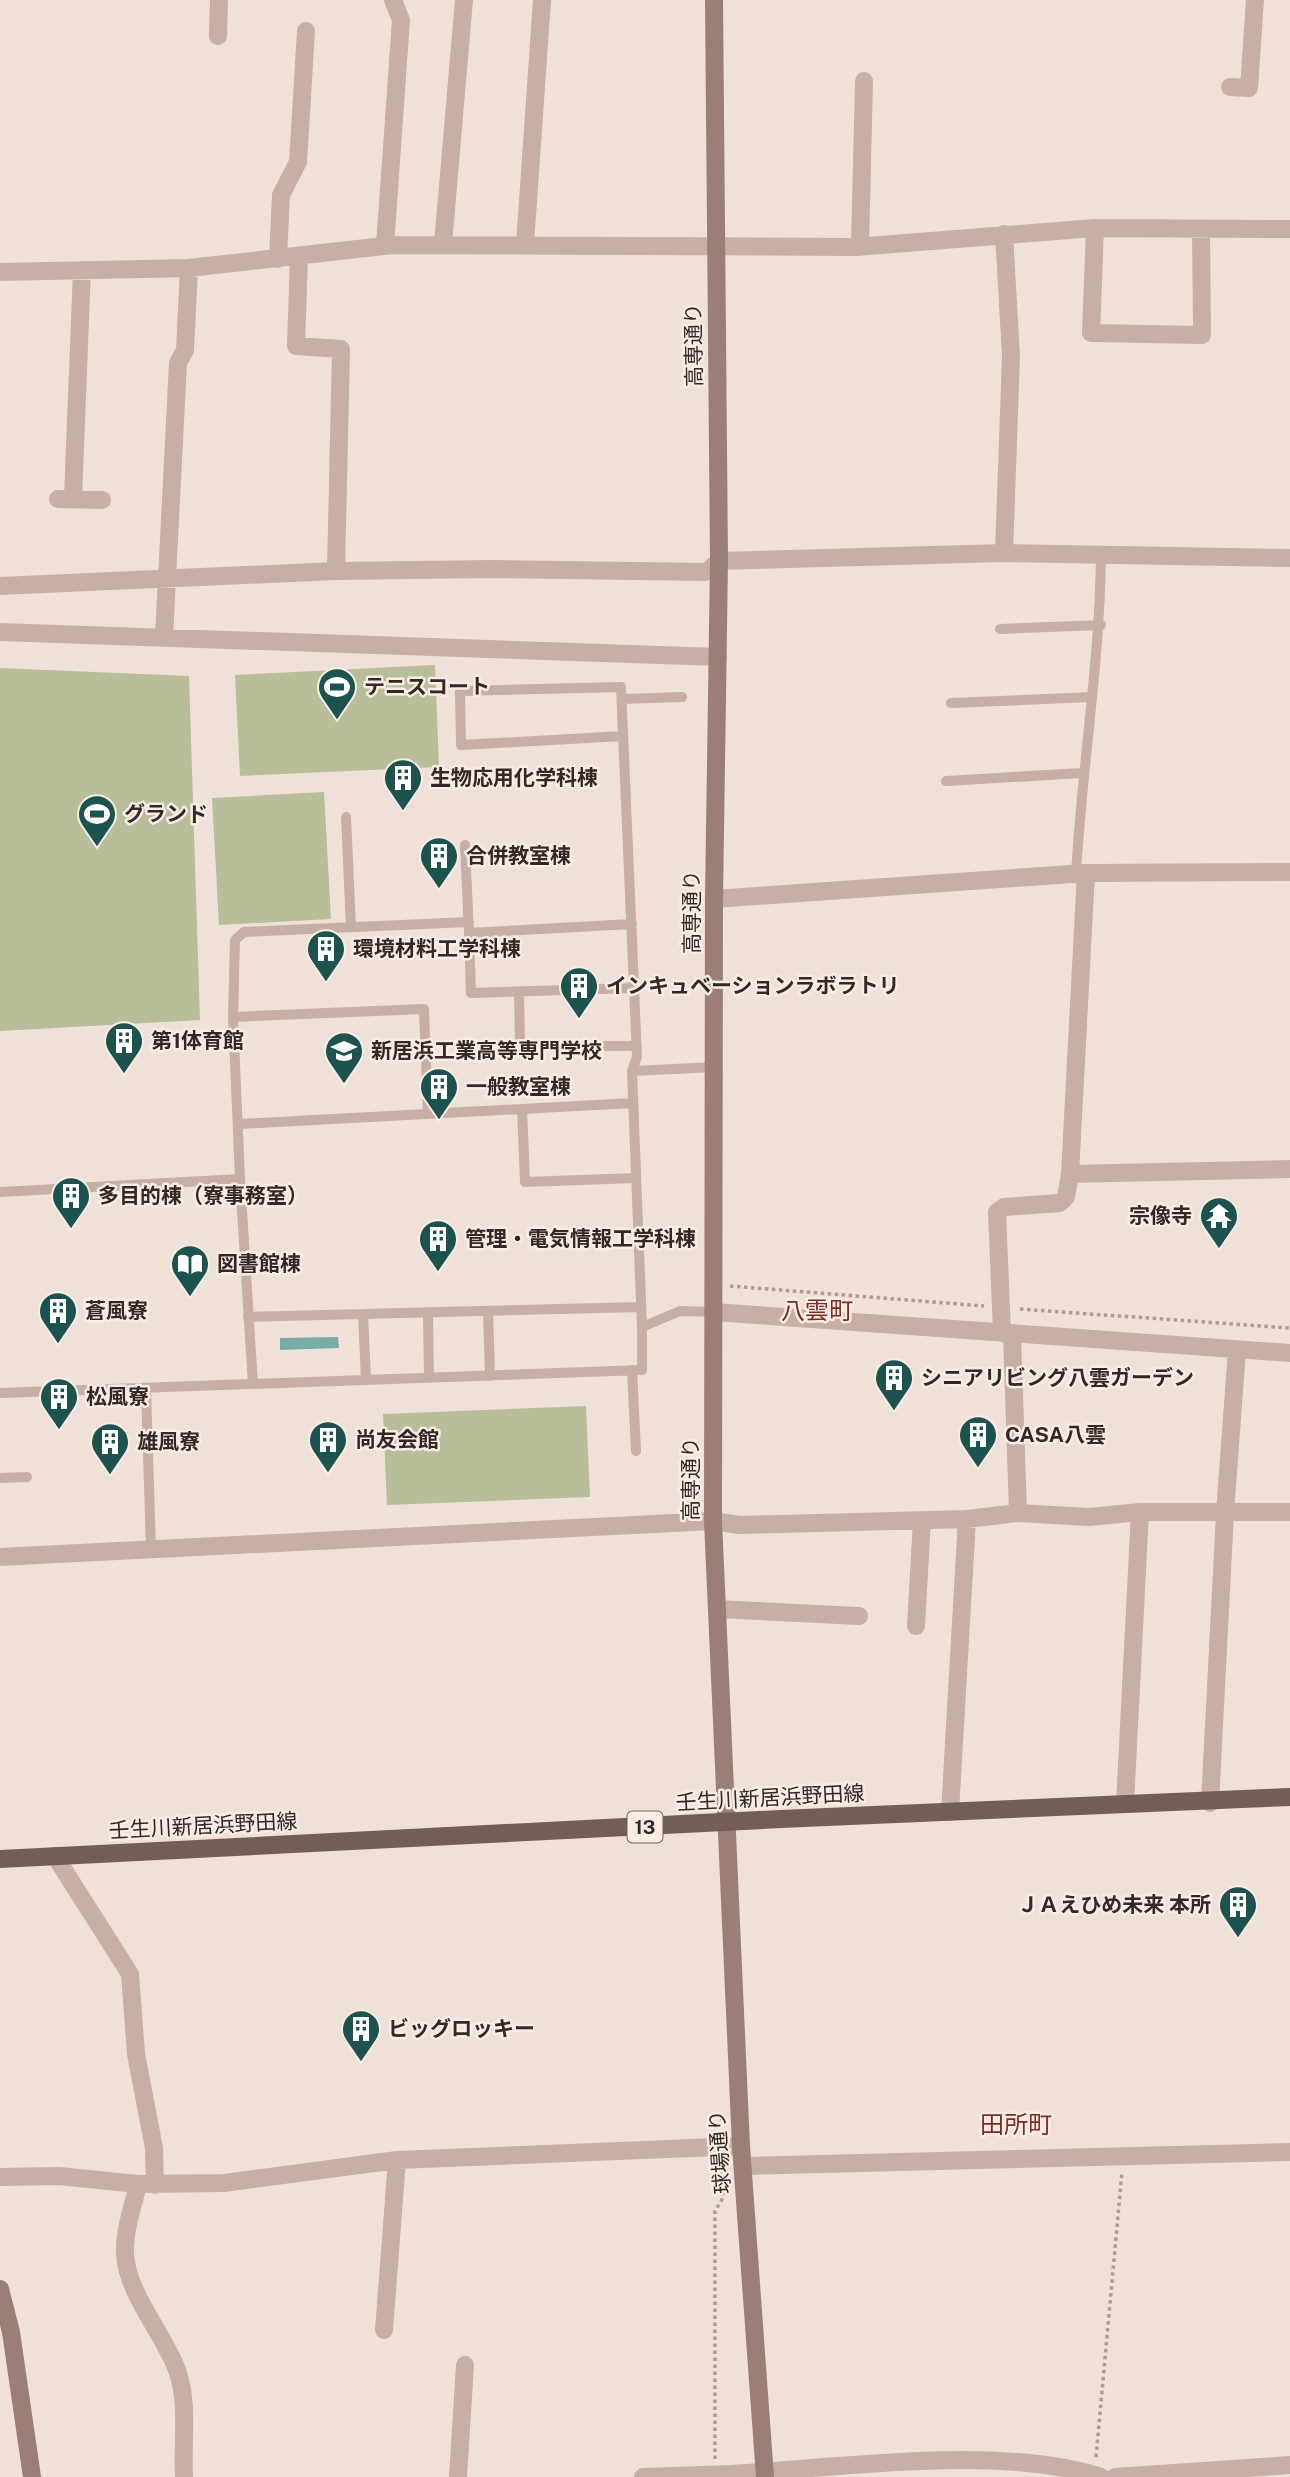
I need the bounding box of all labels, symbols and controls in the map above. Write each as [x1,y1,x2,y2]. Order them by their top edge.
street label: 高専通り [680,303,707,387]
sports icon: テニスコート [316,666,358,721]
place label: テニスコート [364,674,490,699]
building icon: 生物応用化学科棟 [382,757,424,812]
place label: 生物応用化学科棟 [430,765,598,790]
sports icon: グランド [76,793,118,848]
place label: グランド [124,801,208,826]
building icon: 合併教室棟 [418,835,460,890]
place label: 合併教室棟 [466,843,571,868]
street label: 高専通り [679,870,704,954]
building icon: 環境材料工学科棟 [305,928,347,983]
place label: 環境材料工学科棟 [353,936,521,961]
building icon: インキュベーションラボラトリ [558,965,600,1020]
place label: インキュベーションラボラトリ [606,973,900,998]
building icon: 第1体育館 [103,1020,145,1075]
place label: 第1体育館 [151,1028,244,1053]
school or university icon: 新居浜工業高等専門学校 [323,1030,365,1085]
place label: 新居浜工業高等専門学校 [371,1038,602,1063]
building icon: 一般教室棟 [418,1066,460,1121]
place label: 一般教室棟 [466,1074,571,1099]
building icon: 多目的棟（寮事務室） [50,1175,92,1230]
place label: 多目的棟（寮事務室） [98,1183,308,1208]
temple icon: 宗像寺 [1198,1195,1240,1250]
place label: 宗像寺 [1129,1203,1192,1228]
building icon: 管理・電気情報工学科棟 [417,1218,459,1273]
place label: 管理・電気情報工学科棟 [465,1226,696,1251]
library icon: 図書館棟 [169,1243,211,1298]
place label: 図書館棟 [217,1251,301,1276]
building icon: 蒼風寮 [37,1290,79,1345]
district label: 八雲町 [781,1296,853,1324]
place label: 蒼風寮 [85,1298,148,1323]
building icon: シニアリビング八雲ガーデン [873,1357,915,1412]
place label: シニアリビング八雲ガーデン [921,1365,1194,1390]
building icon: 松風寮 [38,1376,80,1431]
place label: 松風寮 [86,1384,149,1409]
building icon: CASA八雲 [957,1414,999,1469]
building icon: 尚友会館 [307,1419,349,1474]
building icon: 雄風寮 [89,1421,131,1476]
place label: CASA八雲 [1005,1422,1106,1447]
place label: 尚友会館 [355,1427,439,1452]
place label: 雄風寮 [137,1429,200,1454]
street label: 高専通り [678,1437,703,1521]
street label: 壬生川新居浜野田線 [675,1780,865,1815]
street label: 壬生川新居浜野田線 [108,1808,298,1843]
road number: 13 [628,1812,662,1842]
building icon: ＪＡえひめ未来 本所 [1217,1884,1259,1939]
place label: ＪＡえひめ未来 本所 [1017,1892,1211,1917]
building icon: ビッグロッキー [340,2008,382,2063]
place label: ビッグロッキー [388,2016,535,2041]
street label: 球場通り [704,2109,735,2195]
district label: 田所町 [980,2110,1052,2138]

